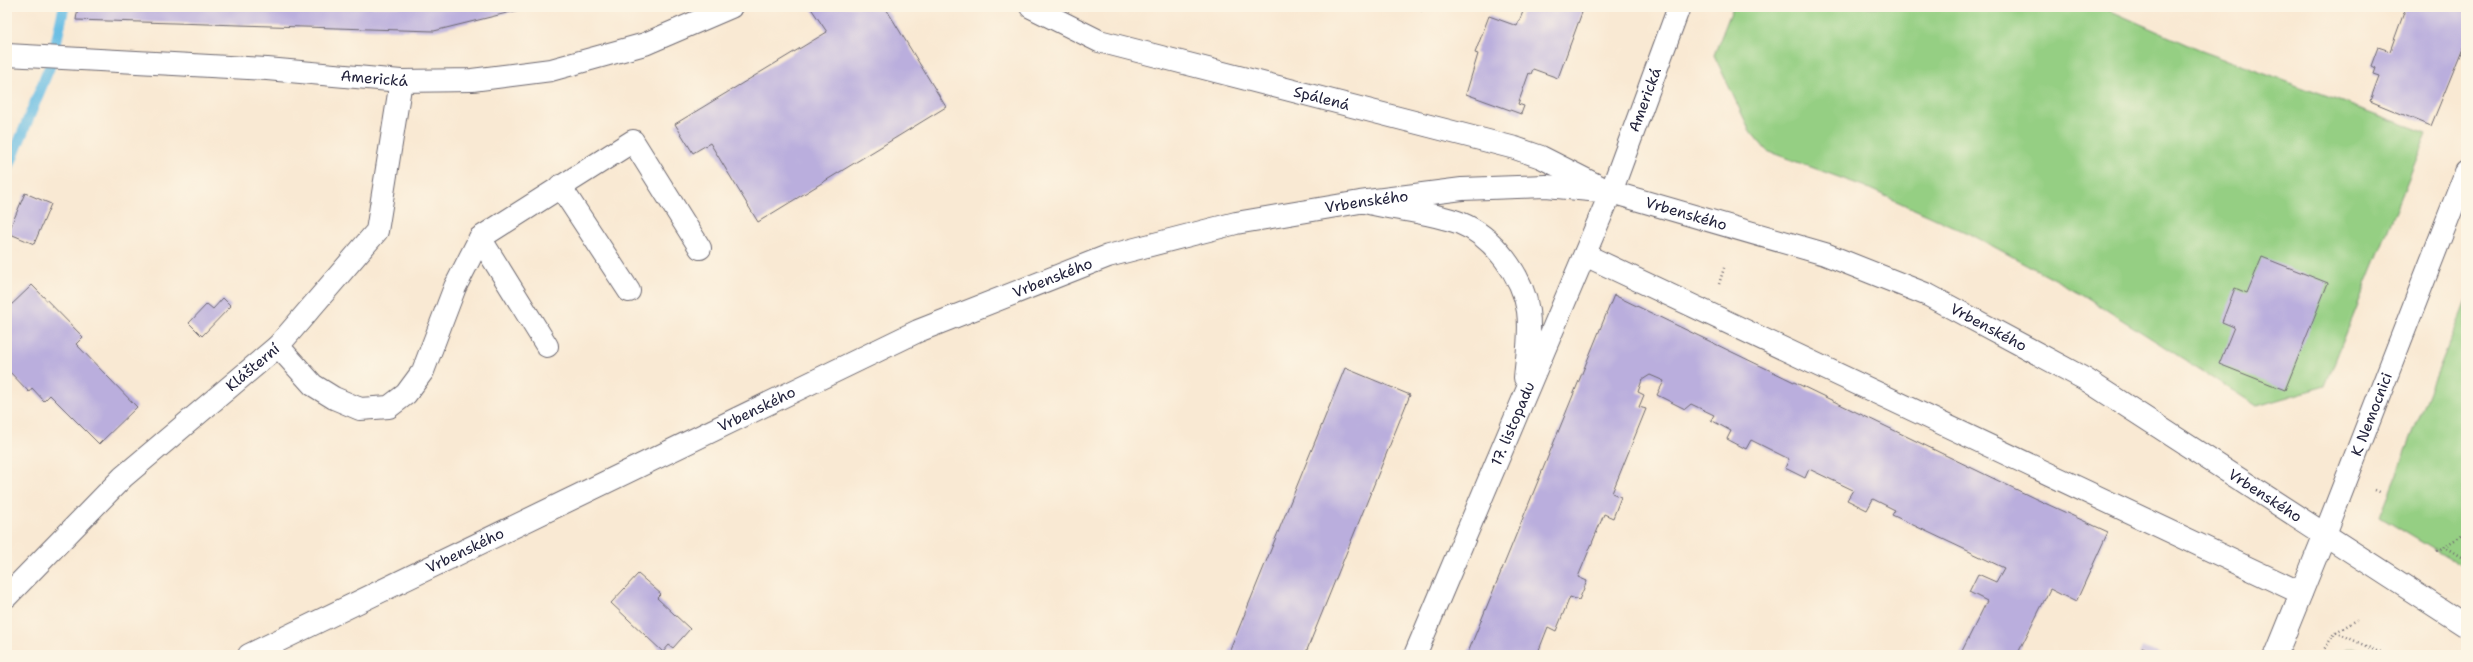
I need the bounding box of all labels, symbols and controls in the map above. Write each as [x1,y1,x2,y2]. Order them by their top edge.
street label: Americká [1624,64,1666,135]
street label: Americká [340,66,409,91]
street label: Spálená [1292,81,1352,115]
street label: Vrbenského [1323,186,1409,218]
street label: Vrbenského [1643,192,1729,235]
street label: Vrbenského [1010,253,1095,303]
street label: Vrbenského [1947,299,2030,356]
street label: Klášterní [222,338,284,396]
street label: K Nemocnici [2346,370,2397,459]
street label: 17. listopadu [1486,379,1540,469]
street label: Vrbenského [714,382,799,437]
street label: Vrbenského [2224,464,2306,527]
street label: Vrbenského [423,523,507,578]

